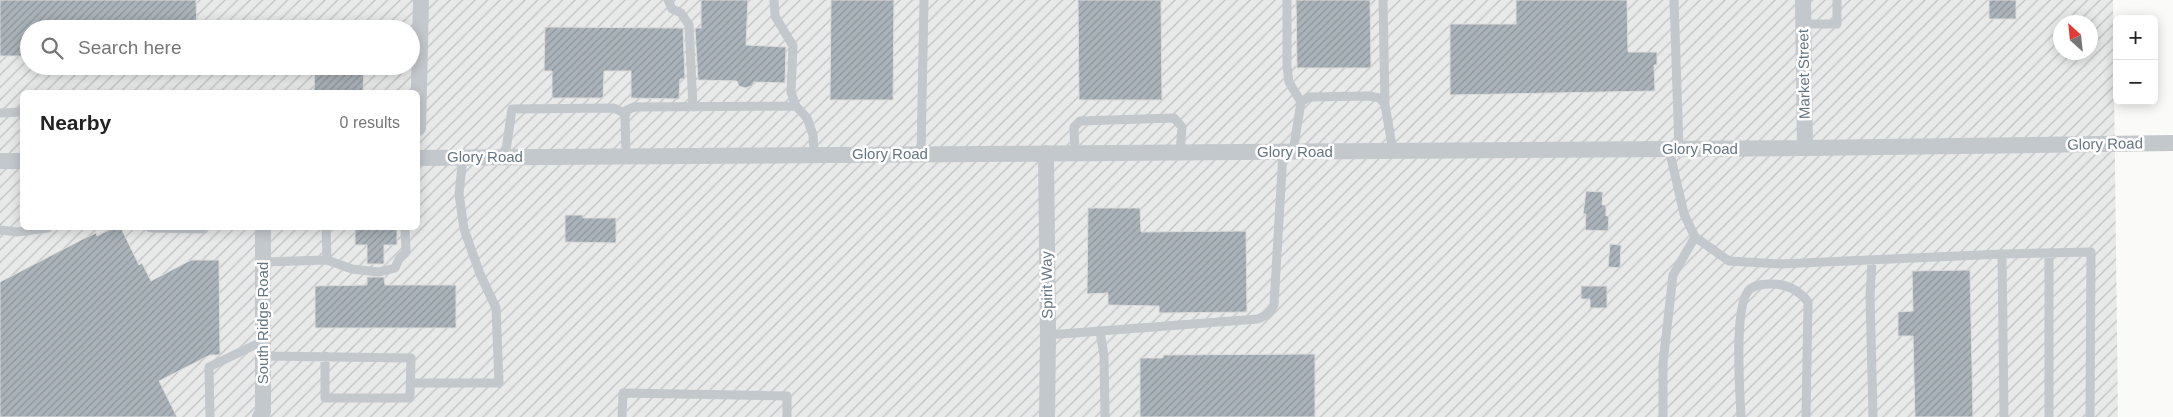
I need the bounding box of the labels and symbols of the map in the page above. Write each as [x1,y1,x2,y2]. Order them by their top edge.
north arrow [2053,15,2098,60]
street label: Market Street [1794,28,1813,119]
street label: Glory Road [2067,134,2143,153]
street label: Glory Road [1662,140,1738,157]
street label: Glory Road [1257,143,1333,160]
street label: Glory Road [852,145,928,162]
street label: Glory Road [447,148,523,165]
street label: Spirit Way [1037,250,1056,319]
street label: South Ridge Road [254,262,271,384]

